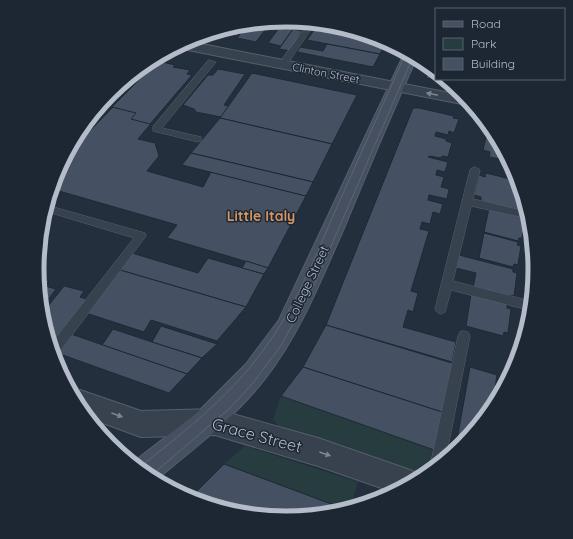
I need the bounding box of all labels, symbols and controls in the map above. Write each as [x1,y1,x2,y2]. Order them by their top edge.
legend [435,8,565,80]
text: Road [471,16,501,31]
text: Park [471,36,496,51]
text: Building [471,56,515,71]
street label: Clinton Street [291,60,361,86]
one-way arrow [426,91,439,97]
district label: Little Italy [227,207,295,225]
street label: College Street [282,243,332,325]
one-way arrow [111,413,123,419]
street label: Grace Street [210,413,304,457]
one-way arrow [319,452,331,458]

